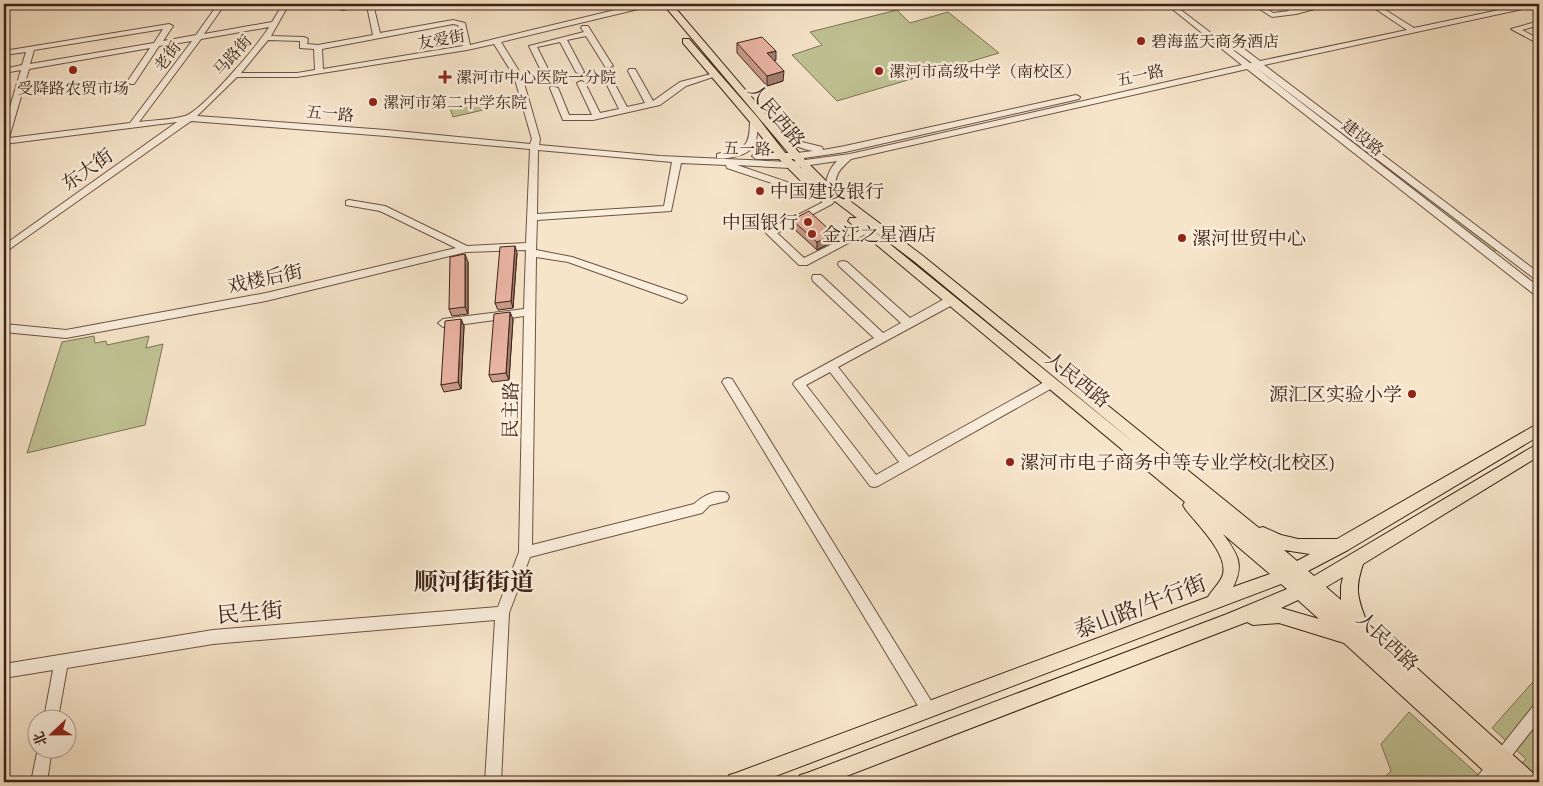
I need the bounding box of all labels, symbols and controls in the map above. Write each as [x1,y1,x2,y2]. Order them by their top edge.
street label: 友爱街 [416,25,467,55]
street label: 马路街 [209,30,257,81]
place label: 碧海蓝天商务酒店 [1151,31,1279,53]
marker: 碧海蓝天商务酒店 [1135,35,1147,47]
street label: 老街 [149,37,186,76]
street label: 五一路 [1114,60,1166,92]
place label: 漯河市高级中学（南校区） [889,61,1081,83]
marker: 受降路农贸市场 [67,64,79,76]
marker: 漯河市高级中学（南校区） [873,65,885,77]
place label: 漯河市中心医院一分院 [456,67,616,89]
marker: 漯河市中心医院一分院 [438,70,452,84]
place label: 受降路农贸市场 [17,78,129,100]
street label: 人民西路 [742,78,811,153]
place label: 漯河市第二中学东院 [383,92,527,114]
marker: 漯河市第二中学东院 [367,96,379,108]
street label: 五一路 [305,101,355,127]
street label: 建设路 [1337,114,1388,161]
street label: 五一路 [723,137,771,161]
street label: 东大街 [57,143,118,197]
place label: 中国建设银行 [770,179,884,205]
marker: 中国建设银行 [754,185,766,197]
place label: 中国银行 [722,210,798,236]
marker: 中国银行 [802,216,814,228]
place label: 金江之星酒店 [822,222,936,248]
place label: 漯河世贸中心 [1192,226,1306,252]
marker: 金江之星酒店 [806,228,818,240]
marker: 漯河世贸中心 [1176,232,1188,244]
street label: 戏楼后街 [225,258,305,300]
street label: 人民西路 [1040,346,1115,414]
street label: 民主路 [498,381,524,439]
place label: 源汇区实验小学 [1269,382,1402,408]
marker: 源汇区实验小学 [1406,388,1418,400]
place label: 漯河市电子商务中等专业学校(北校区) [1020,450,1334,476]
marker: 漯河市电子商务中等专业学校(北校区) [1004,456,1016,468]
district label: 顺河街街道 [414,566,534,598]
street label: 泰山路/牛行街 [1070,568,1211,646]
street label: 民生街 [216,595,284,631]
street label: 人民西路 [1351,606,1424,677]
north arrow [28,708,78,758]
text: 北 [29,729,52,749]

